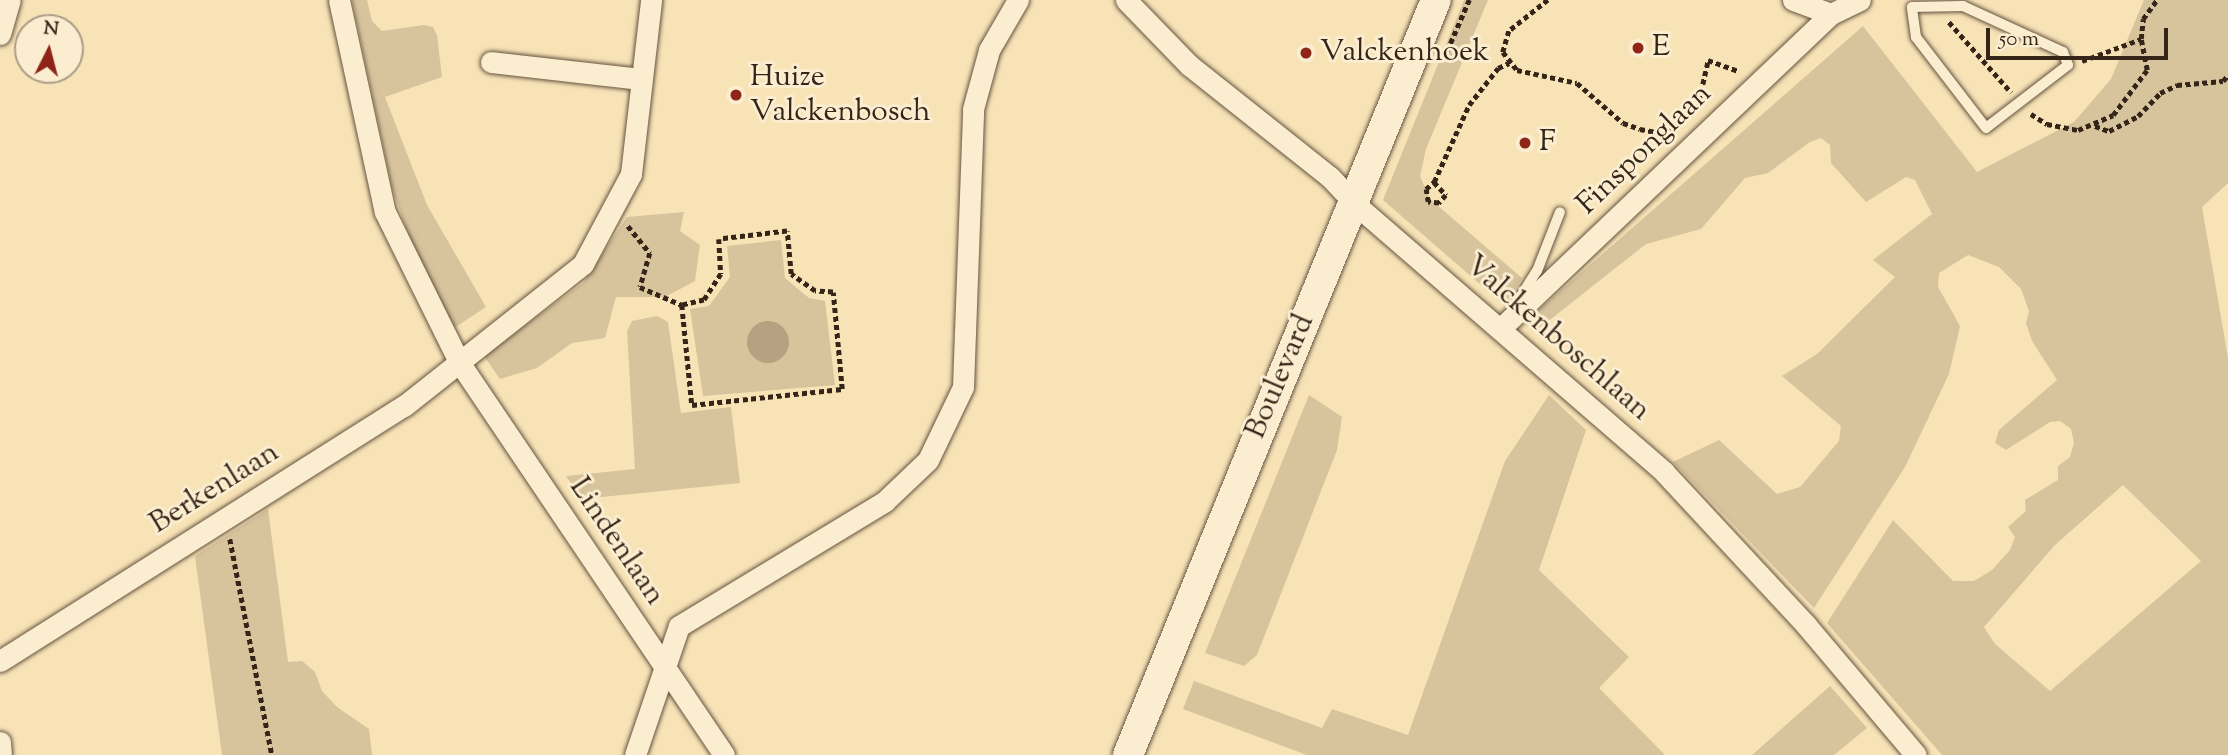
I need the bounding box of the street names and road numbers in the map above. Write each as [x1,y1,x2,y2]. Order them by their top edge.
street label: Finsponglaan [1570,77,1720,223]
street label: Valckenboschlaan [1457,249,1657,429]
street label: Boulevard [1239,309,1323,445]
street label: Berkenlaan [144,435,286,543]
street label: Lindenlaan [560,471,672,613]

